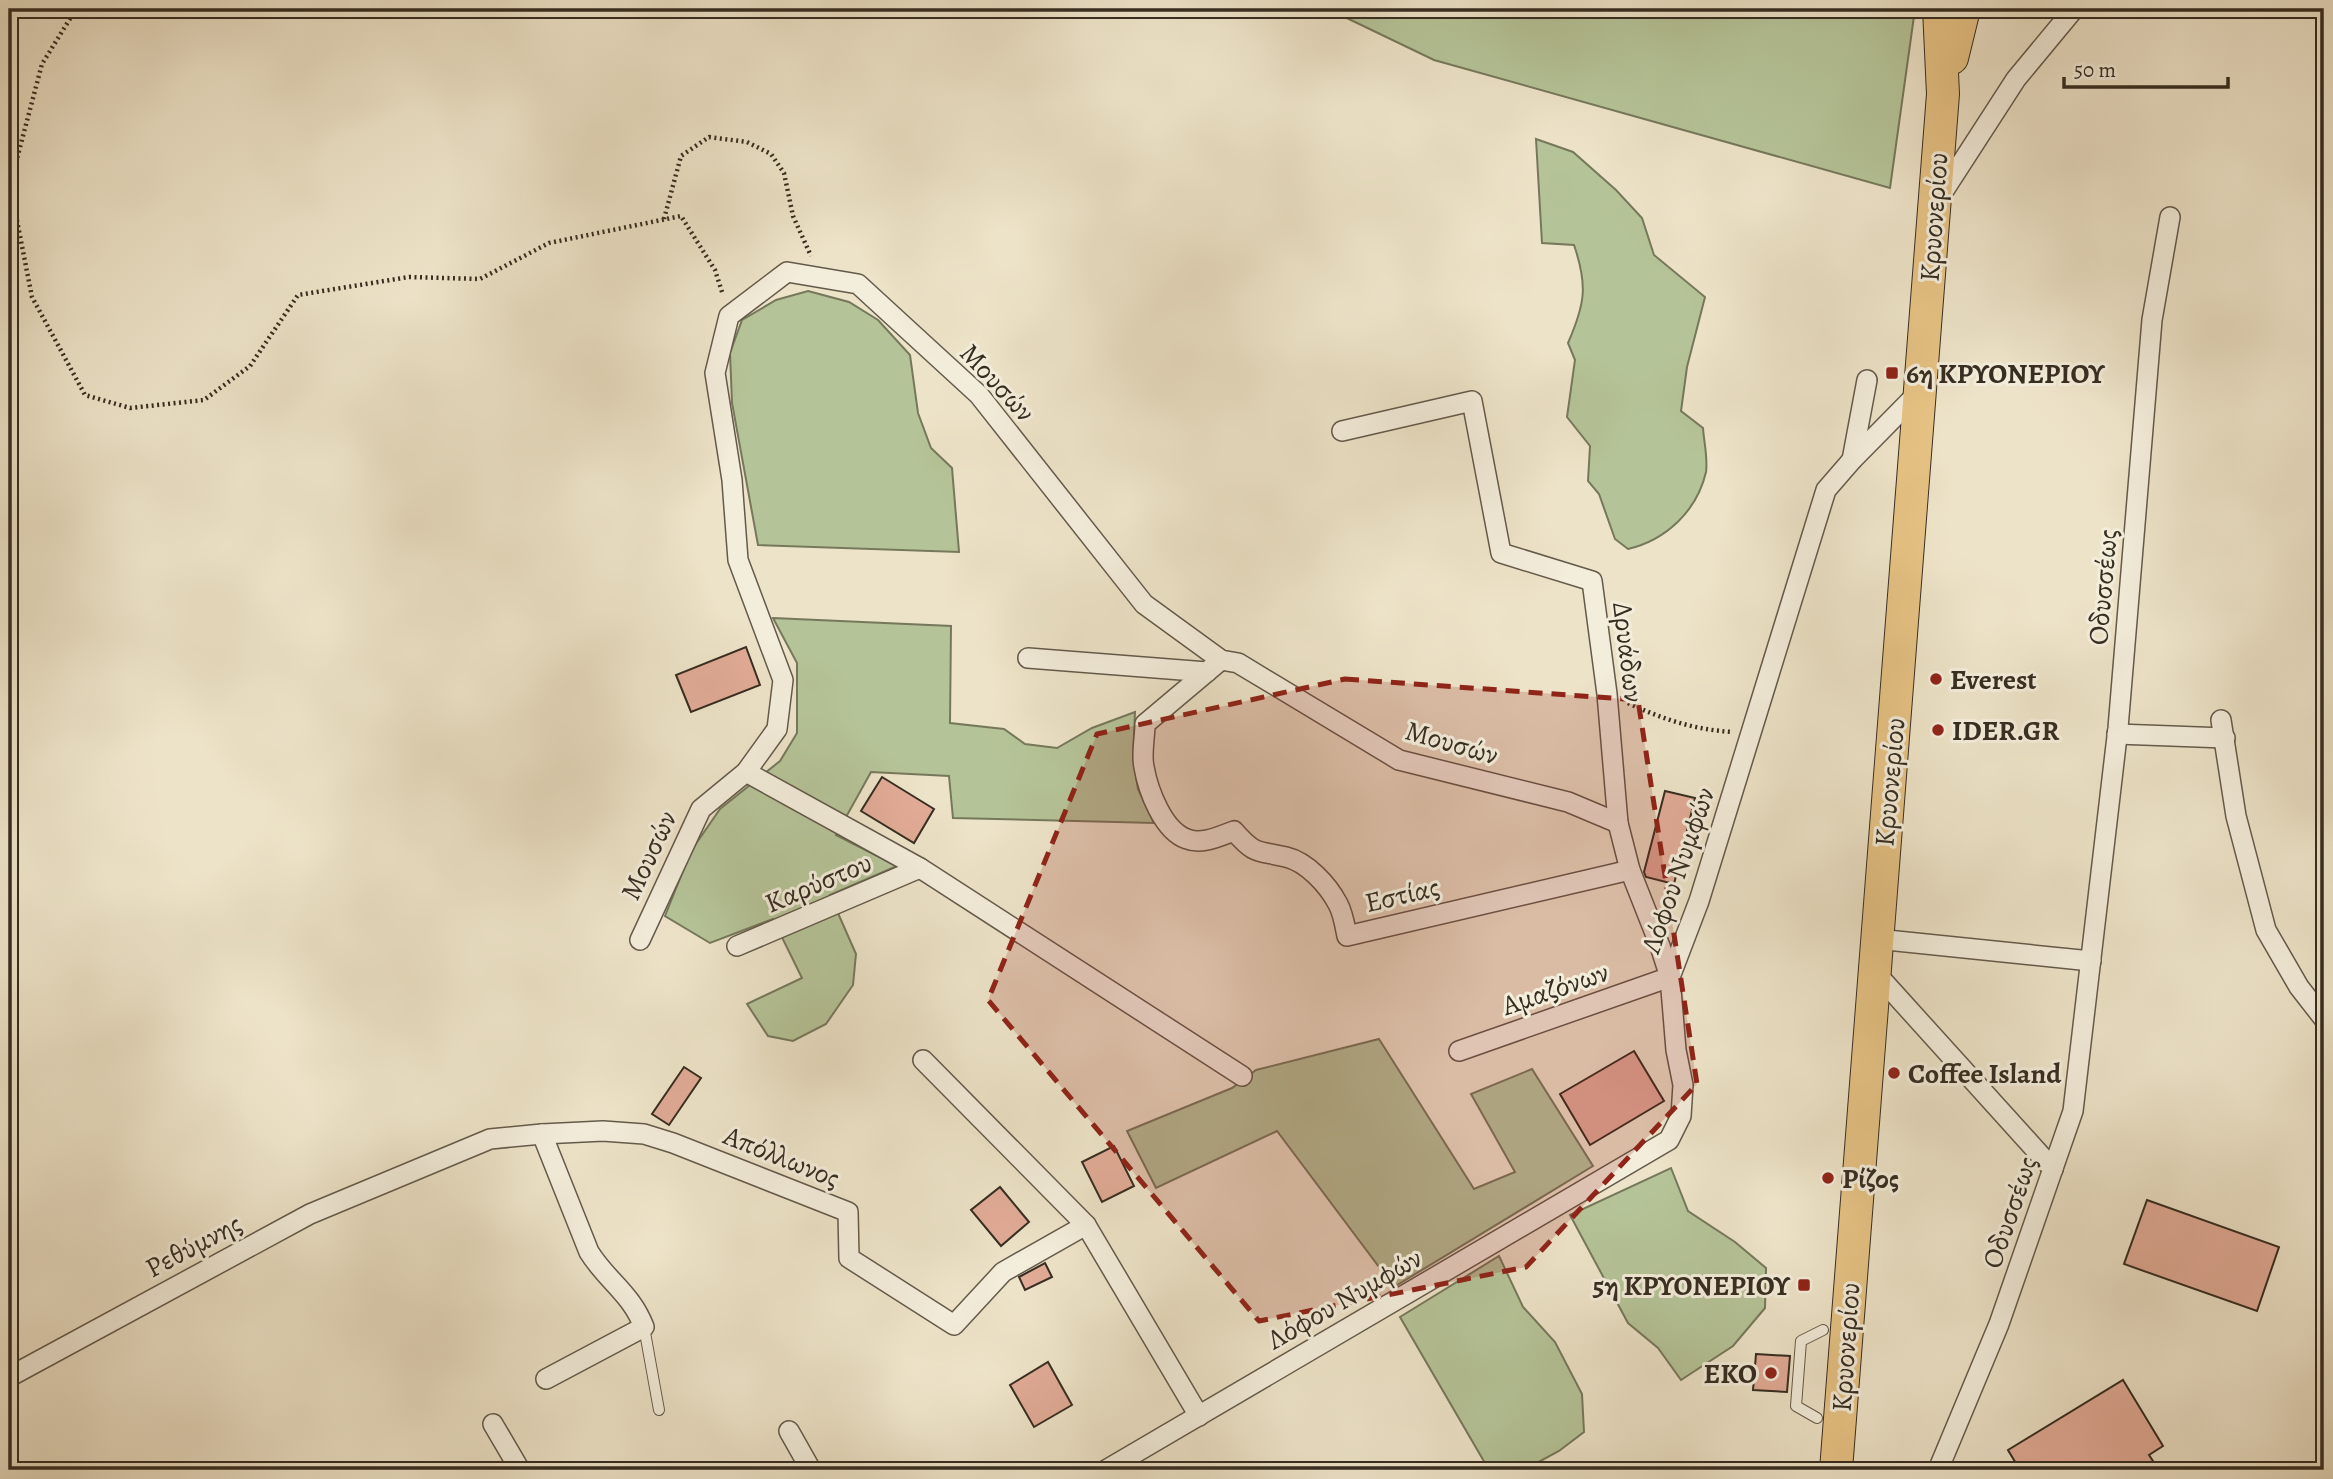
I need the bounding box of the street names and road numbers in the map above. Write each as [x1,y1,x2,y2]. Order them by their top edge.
street label: Κρυονερίου [1911,151,1957,283]
street label: Μουσών [951,335,1043,430]
street label: Οδυσσέως [2079,528,2127,647]
street label: Δρυάδων [1603,600,1653,705]
street label: Μουσών [1401,712,1502,774]
street label: Κρυονερίου [1865,716,1915,848]
street label: Λόφου Νυμφών [1631,782,1724,959]
street label: Μουσών [612,805,686,906]
street label: Καρύστου [759,843,878,922]
street label: Εστίας [1361,868,1443,922]
street label: Αμαζόνων [1496,953,1614,1025]
street label: Απόλλωνος [717,1116,845,1197]
street label: Οδυσσέως [1973,1151,2047,1273]
street label: Ρεθύμνης [139,1205,248,1287]
street label: Λόφου Νυμφών [1259,1239,1429,1359]
street label: Κρυονερίου [1823,1281,1869,1413]

